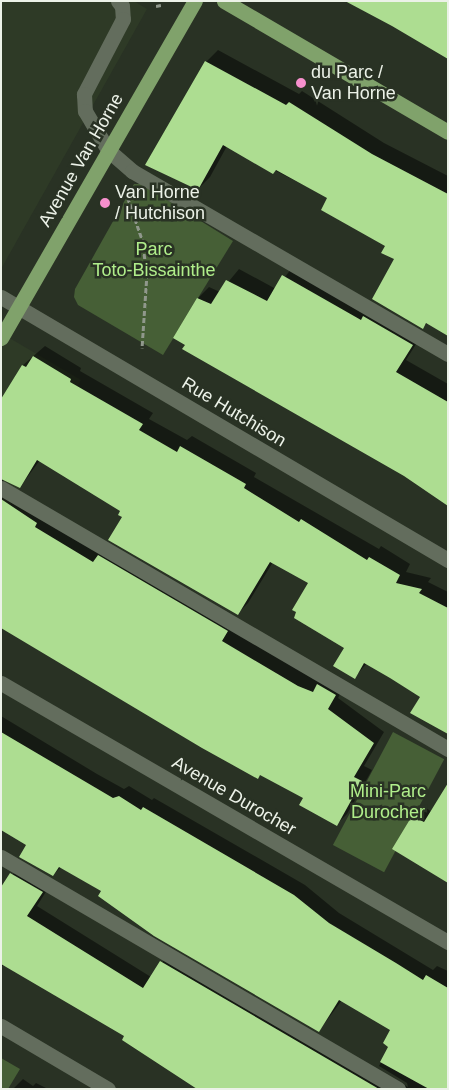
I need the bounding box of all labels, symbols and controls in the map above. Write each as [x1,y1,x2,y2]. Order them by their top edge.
place label: du Parc / Van Horne [311,62,396,104]
marker: du Parc / Van Horne [295,77,307,89]
street label: Avenue Van Horne [34,89,128,231]
place label: Van Horne / Hutchison [115,182,205,224]
marker: Van Horne / Hutchison [99,197,111,209]
park label: Parc Toto-Bissainthe [92,239,216,282]
street label: Rue Hutchison [178,372,290,452]
street label: Avenue Durocher [168,752,300,840]
park label: Mini-Parc Durocher [350,781,426,824]

